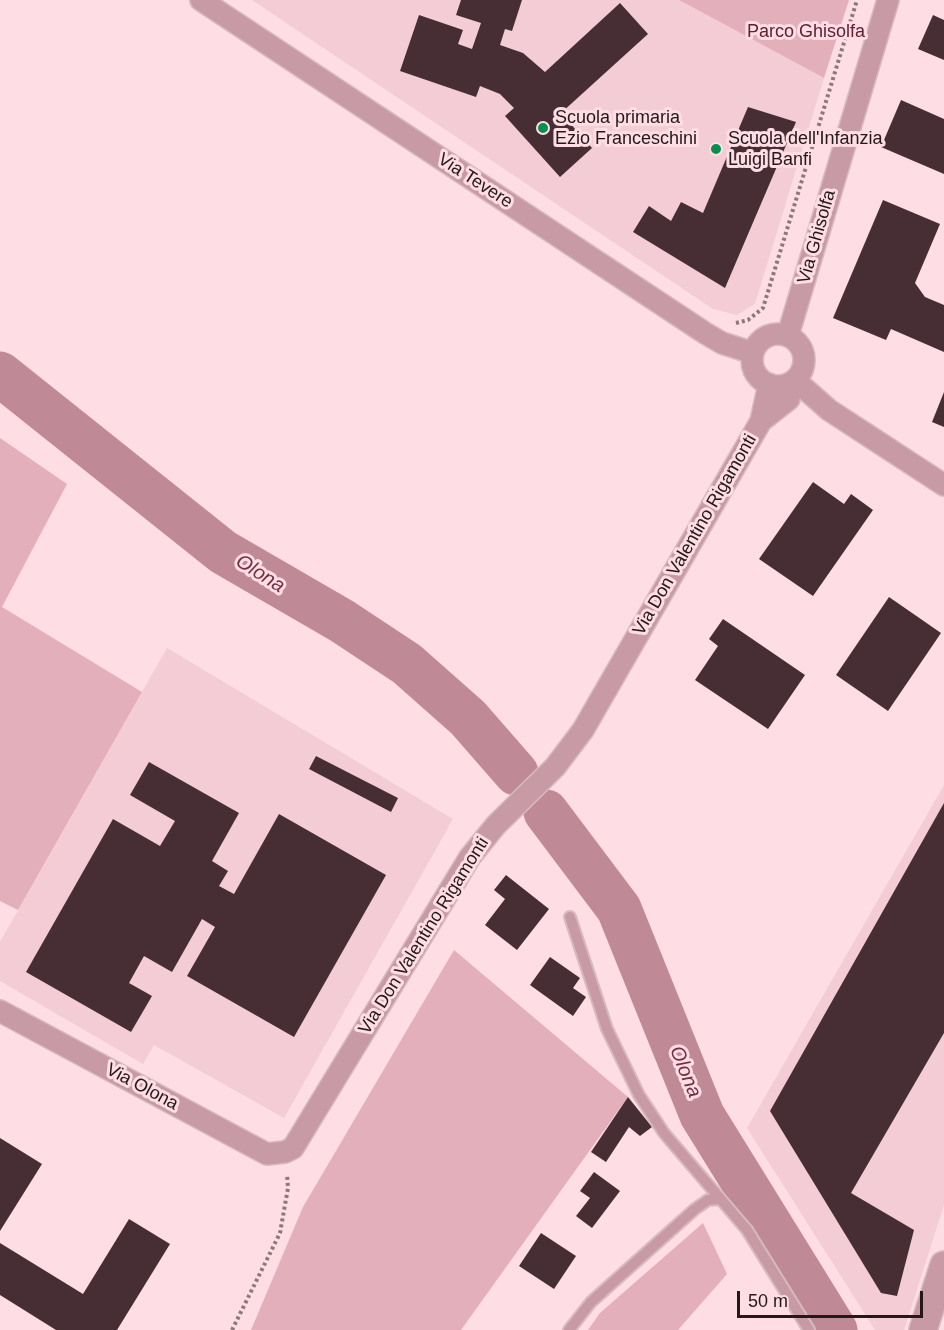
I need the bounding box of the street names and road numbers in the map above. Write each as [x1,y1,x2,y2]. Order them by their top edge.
street label: Via Tevere [434,149,516,213]
street label: Via Ghisolfa [793,188,841,286]
street label: Via Don Valentino Rigamonti [629,431,761,639]
street label: Via Don Valentino Rigamonti [354,833,494,1039]
street label: Via Olona [102,1059,182,1115]

